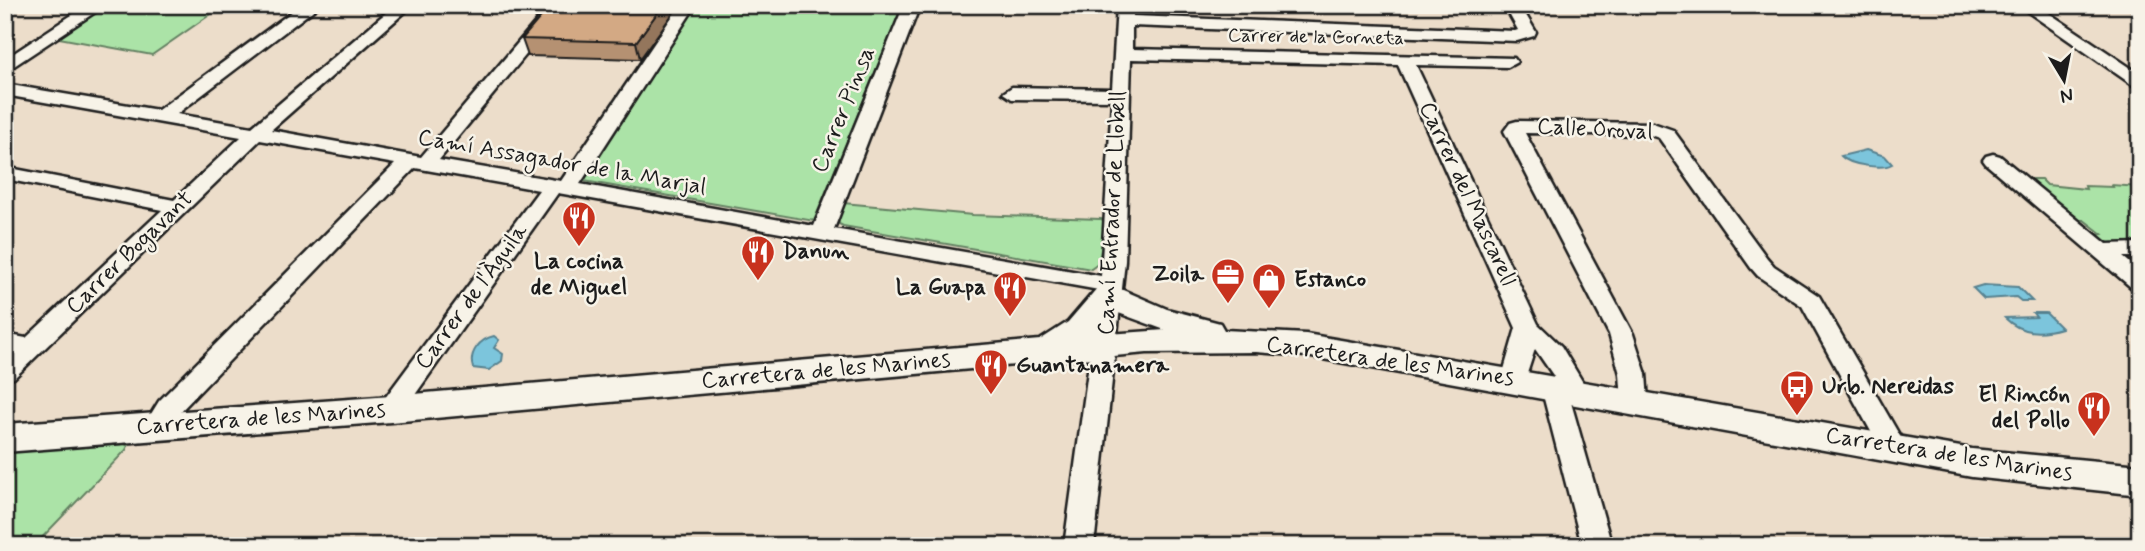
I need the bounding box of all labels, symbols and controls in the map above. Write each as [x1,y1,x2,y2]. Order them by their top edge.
street label: Carrer de la Corneta [1228,23,1404,51]
street label: Carrer Pinsa [805,43,883,177]
north arrow [2030,46,2100,116]
text: N [2058,82,2075,109]
street label: Camí Entrador de Llobell [1092,90,1134,336]
street label: Carrer del Mascarell [1411,97,1523,291]
street label: Calle Oroval [1536,112,1654,148]
street label: Camí Assagador de la Marjal [415,123,708,205]
street label: Carrer Bogavant [60,184,202,323]
restaurant icon: La cocina de Miguel [560,199,598,248]
street label: Carrer de l'Àguila [409,218,535,376]
restaurant icon: Danun [739,233,777,282]
place label: Danun [782,237,850,267]
place label: La cocina de Miguel [531,247,627,305]
office icon: Zoila [1209,256,1247,305]
place label: Zoila [1152,260,1205,290]
shop icon: Estanco [1250,261,1288,310]
place label: Estanco [1294,265,1366,295]
restaurant icon: La Guapa [991,269,1029,318]
place label: La Guapa [896,273,986,303]
street label: Carretera de les Marines [1264,330,1516,394]
street label: Carretera de les Marines [700,345,952,397]
restaurant icon: Guantanamera [972,347,1010,396]
place label: Guantanamera [1016,351,1170,381]
bus stop icon: Urb. Nereidas [1778,368,1816,417]
place label: Urb. Nereidas [1822,372,1955,402]
place label: El Rincón del Pollo [1978,380,2070,436]
restaurant icon: El Rincón del Pollo [2075,389,2113,438]
street label: Carretera de les Marines [135,395,387,443]
street label: Carretera de les Marines [1823,421,2075,489]

